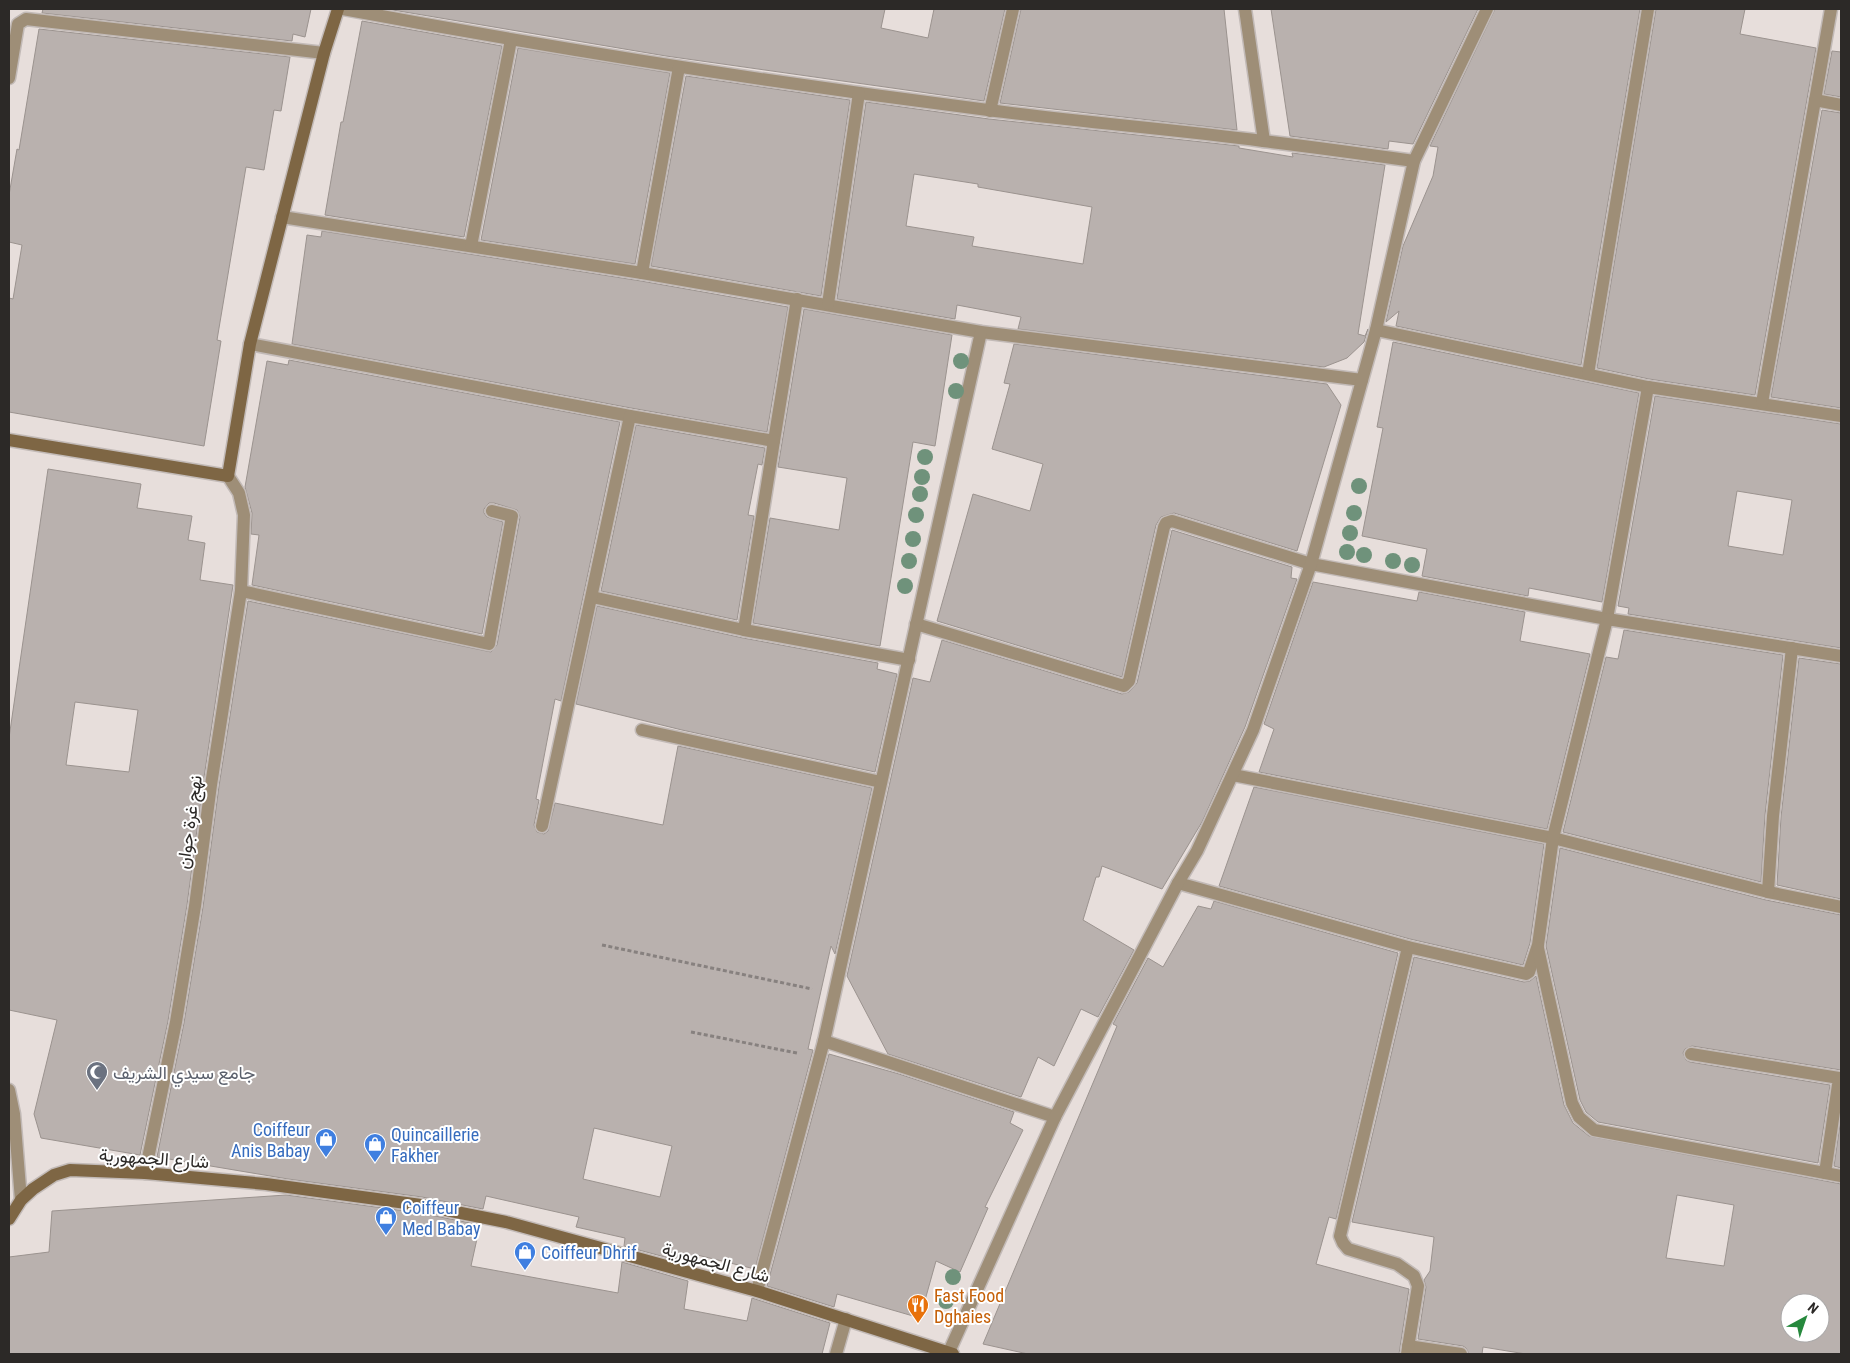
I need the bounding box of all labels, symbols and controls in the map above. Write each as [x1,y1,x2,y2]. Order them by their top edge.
street label: نهج غرة جوان [172,774,208,871]
mosque icon: جامع سيدي الشريف [85,1060,109,1091]
place label: جامع سيدي الشريف [113,1062,255,1088]
place label: Coiffeur Anis Babay [231,1119,311,1161]
place label: Quincaillerie Fakher [391,1124,479,1166]
shop icon: Coiffeur Anis Babay [314,1127,338,1158]
shop icon: Quincaillerie Fakher [363,1132,387,1163]
street label: شارع الجمهورية [98,1144,210,1174]
place label: Coiffeur Med Babay [402,1197,481,1239]
shop icon: Coiffeur Med Babay [374,1205,398,1236]
street label: شارع الجمهورية [659,1238,772,1288]
shop icon: Coiffeur Dhrif [513,1240,537,1271]
place label: Coiffeur Dhrif [541,1242,637,1263]
place label: Fast Food Dghaies [934,1285,1004,1327]
restaurant icon: Fast Food Dghaies [906,1293,930,1324]
north arrow [1780,1293,1830,1343]
text: N [1805,1299,1822,1317]

